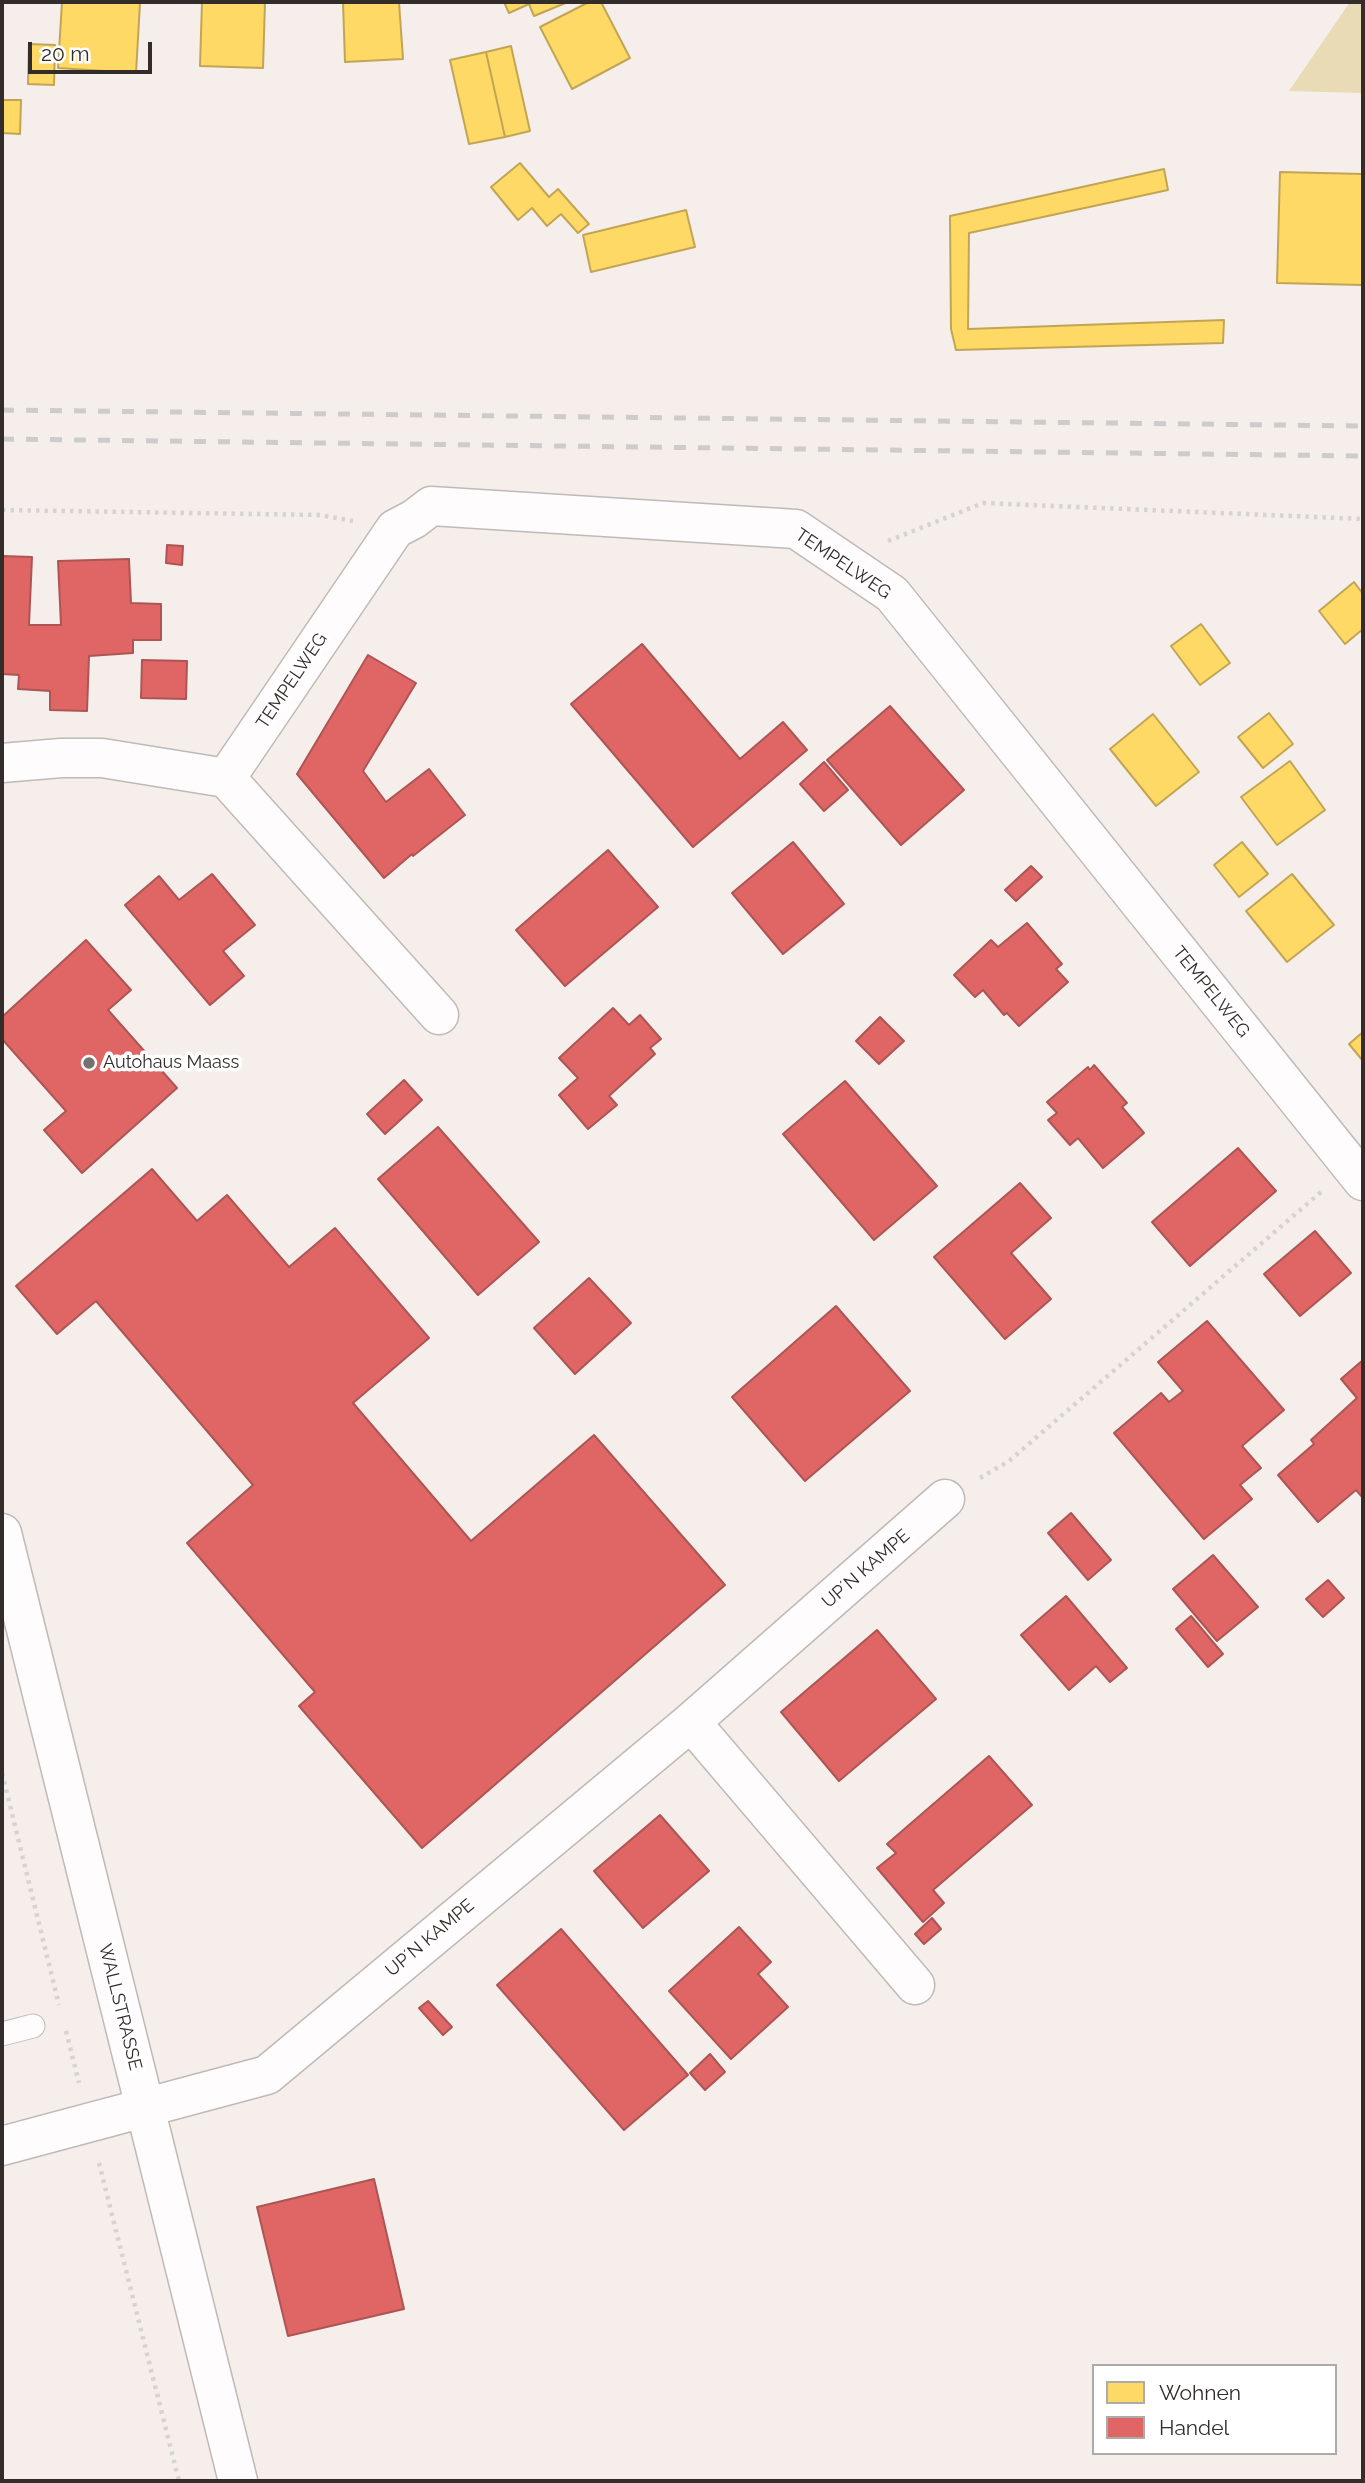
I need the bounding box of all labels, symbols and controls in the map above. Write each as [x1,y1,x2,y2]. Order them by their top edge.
scale bar [32,28,156,72]
text: 20 m [41,41,89,66]
street label: TEMPELWEG [791,524,895,604]
street label: TEMPELWEG [252,629,332,733]
street label: TEMPELWEG [1168,942,1254,1042]
place label: Autohaus Maass [103,1052,239,1074]
marker: Autohaus Maass [81,1055,97,1071]
street label: UP´N KAMPE [818,1525,914,1613]
street label: UP´N KAMPE [381,1895,479,1981]
street label: WALLSTRASSE [94,1942,146,2072]
legend [1092,2364,1337,2455]
text: Wohnen [1159,2380,1241,2405]
text: Handel [1159,2415,1229,2440]

